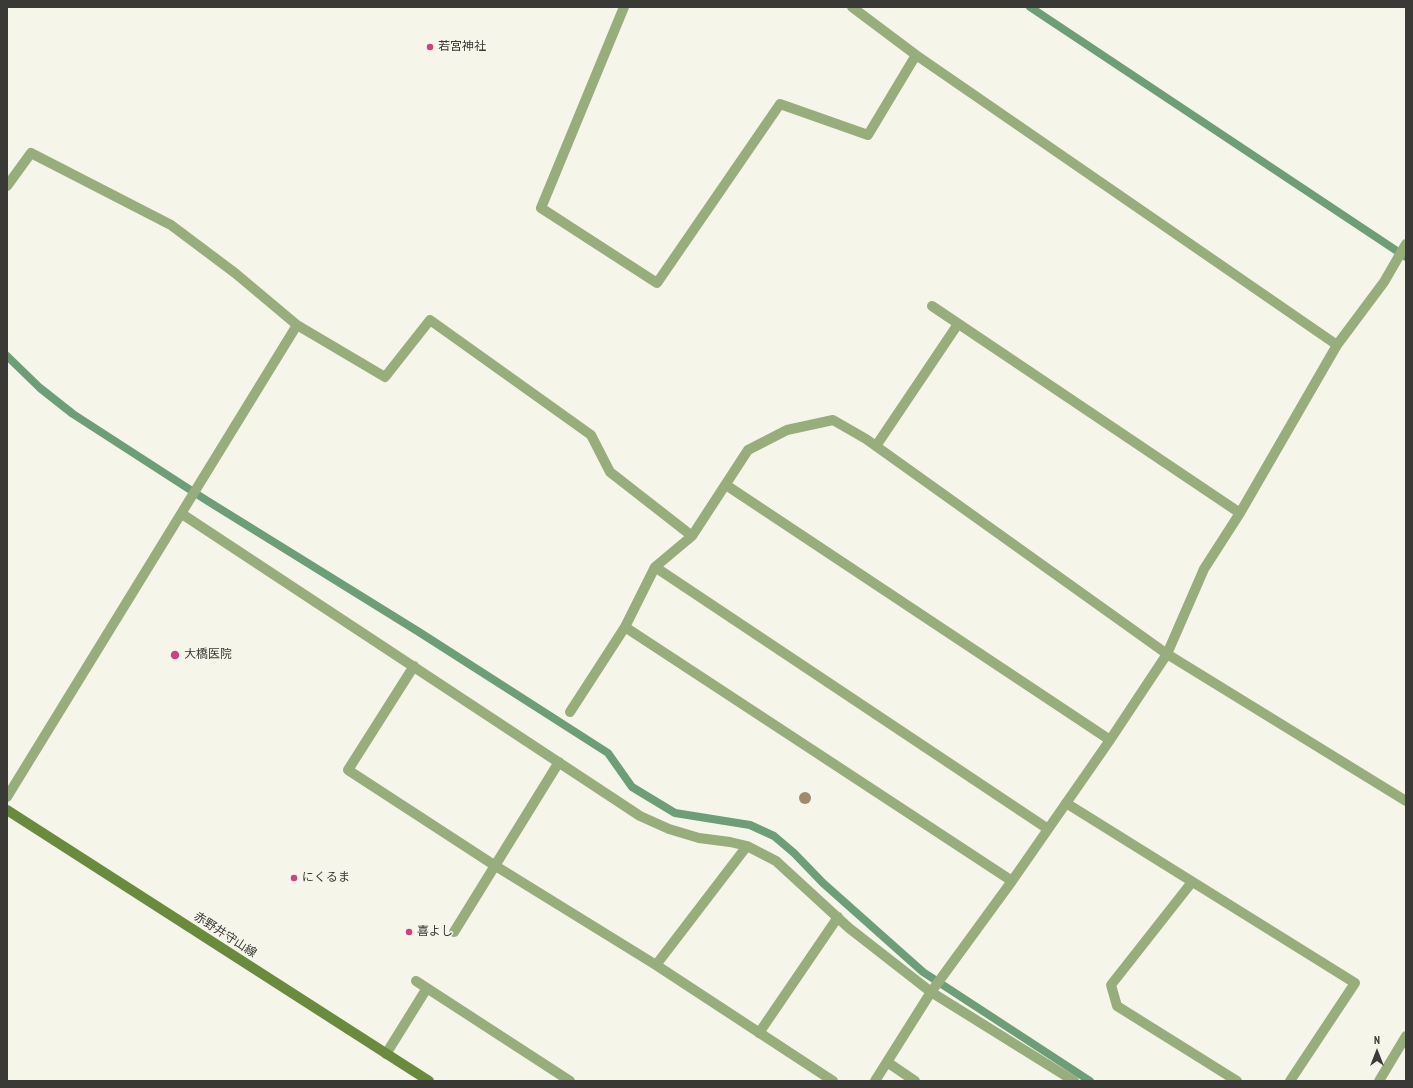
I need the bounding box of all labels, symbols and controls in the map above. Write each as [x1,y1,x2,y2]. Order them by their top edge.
place label: 若宮神社 [438,40,486,54]
marker: 若宮神社 [425,42,435,52]
place label: 大橋医院 [184,648,232,662]
marker: 大橋医院 [169,649,181,661]
place label: にくるま [302,871,350,885]
marker: にくるま [289,873,299,883]
street label: 赤野井守山線 [191,909,259,961]
place label: 喜よし [417,925,453,939]
marker: 喜よし [404,927,414,937]
north arrow [1357,1032,1397,1072]
text: N [1374,1033,1380,1047]

